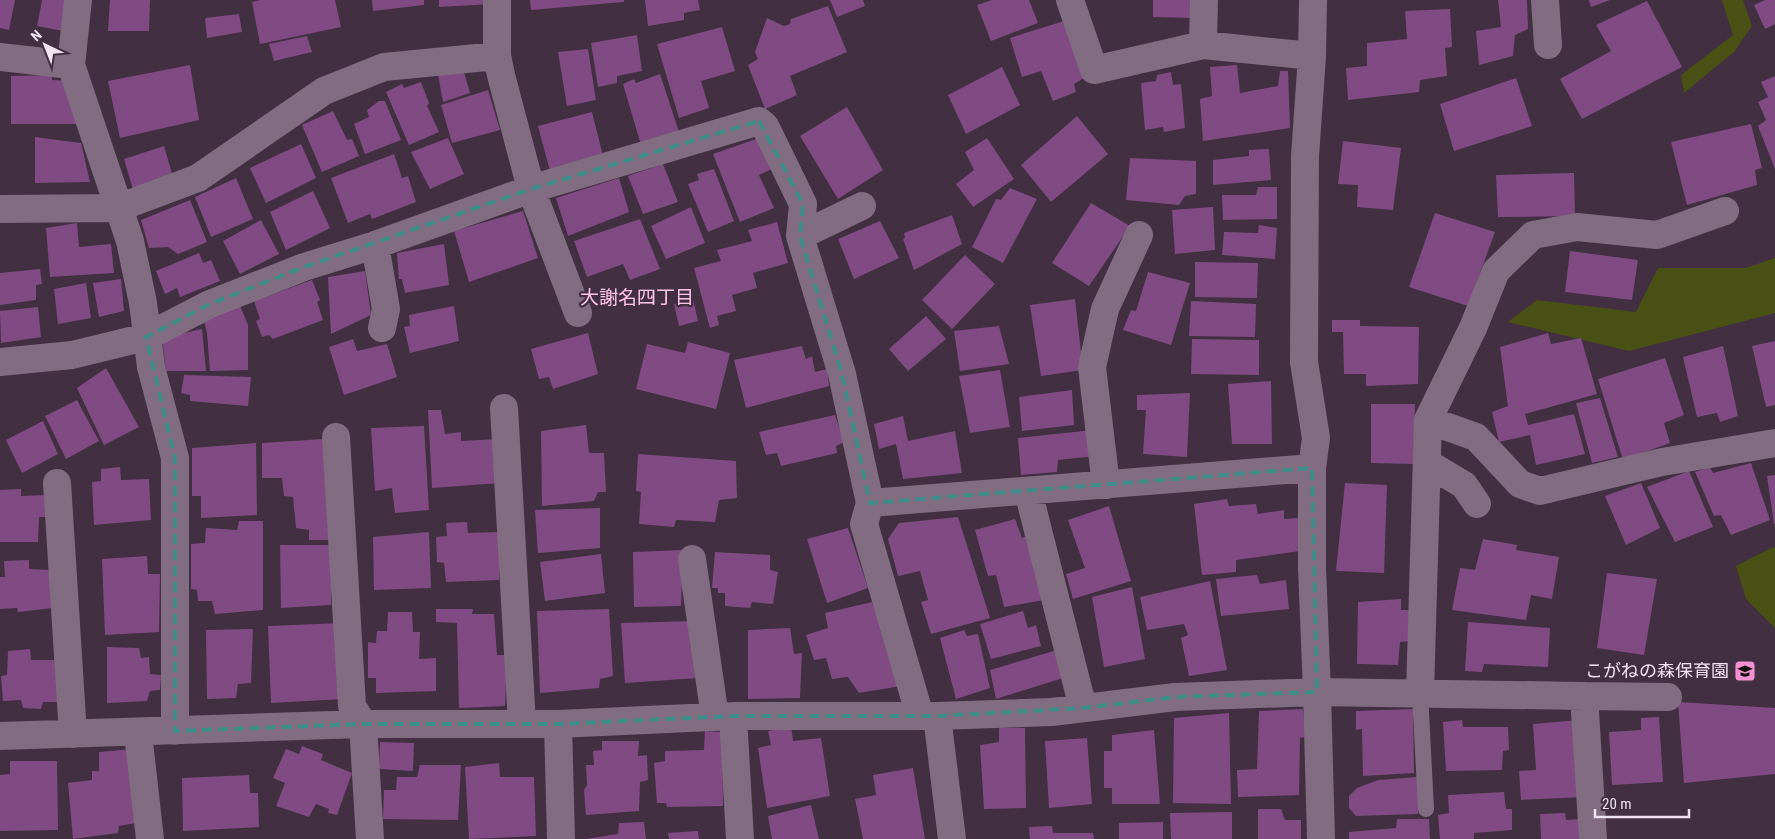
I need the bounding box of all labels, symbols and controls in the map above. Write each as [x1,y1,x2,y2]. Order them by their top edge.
north arrow [20,20,70,70]
text: N [28,27,45,44]
district label: 大謝名四丁目 [580,286,694,309]
school or university icon: こがねの森保育園 [1733,659,1757,683]
place label: こがねの森保育園 [1585,660,1729,681]
scale bar [1595,786,1689,818]
text: 20 m [1602,795,1632,813]

